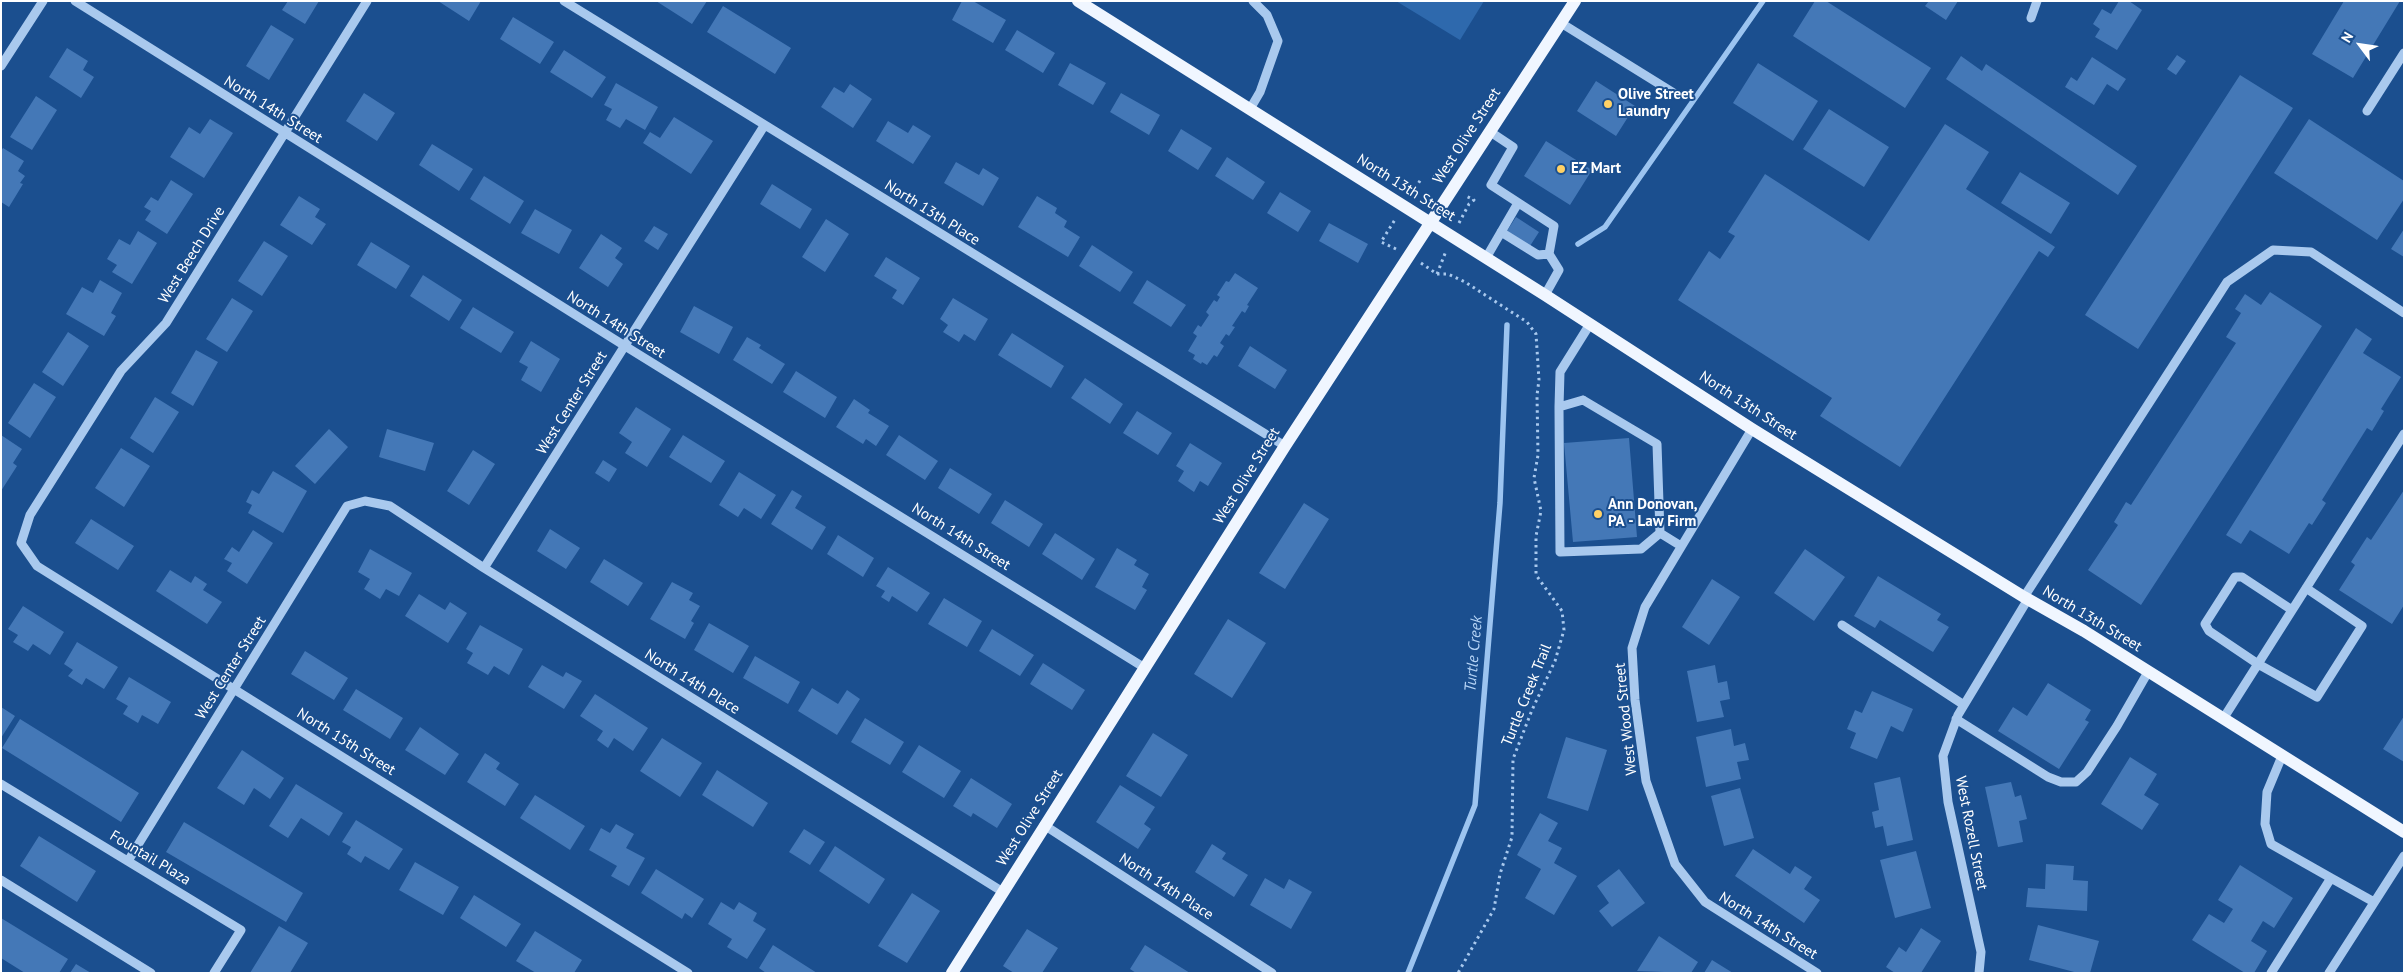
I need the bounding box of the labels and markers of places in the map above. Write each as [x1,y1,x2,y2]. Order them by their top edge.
place label: Olive Street Laundry [1618,86,1694,121]
marker: Olive Street Laundry [1602,98,1614,110]
place label: EZ Mart [1571,160,1621,178]
marker: EZ Mart [1555,163,1567,175]
place label: Ann Donovan, PA - Law Firm [1608,496,1698,531]
marker: Ann Donovan, PA - Law Firm [1592,508,1604,520]

